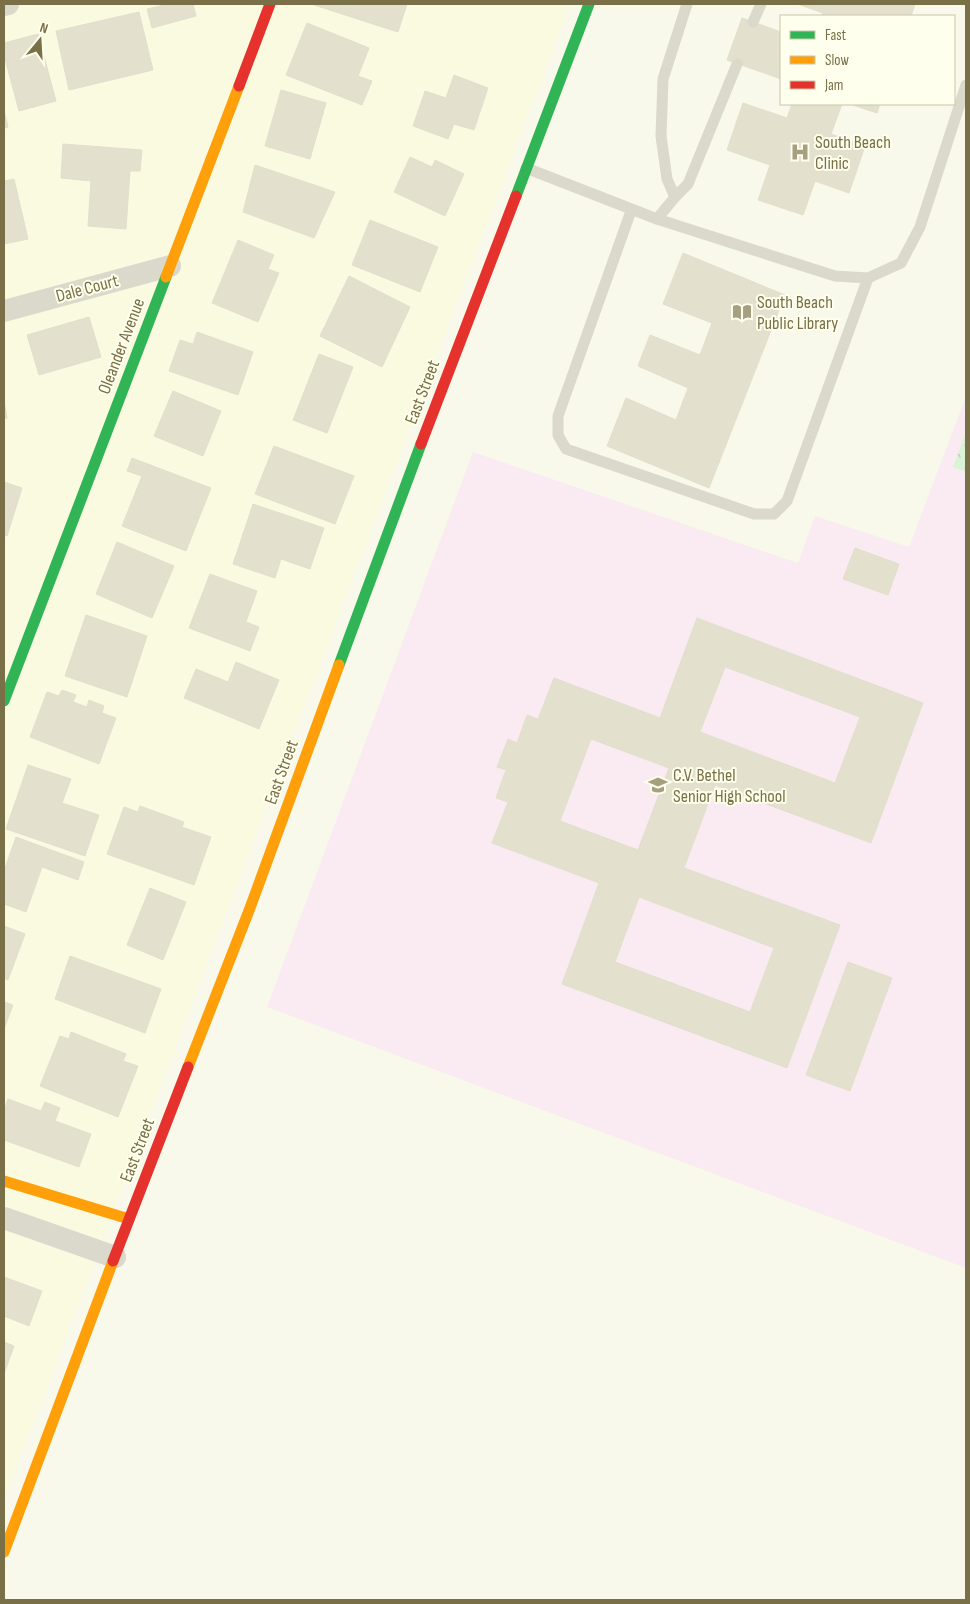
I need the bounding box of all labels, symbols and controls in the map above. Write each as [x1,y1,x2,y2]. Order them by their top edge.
north arrow [15,15,65,65]
legend [780,15,955,105]
text: N [38,19,50,37]
text: Fast [825,26,847,45]
text: Slow [825,51,849,70]
text: Jam [824,76,843,95]
place label: South Beach Clinic [815,132,891,174]
hospital icon: South Beach Clinic [789,141,811,163]
street label: Dale Court [54,270,121,307]
place label: South Beach Public Library [757,292,838,334]
street label: Oleander Avenue [94,295,149,397]
library icon: South Beach Public Library [731,301,753,323]
street label: East Street [401,357,444,427]
street label: East Street [260,737,303,807]
place label: C.V. Bethel Senior High School [673,765,786,807]
school or university icon: C.V. Bethel Senior High School [647,774,669,796]
street label: East Street [116,1115,159,1185]

